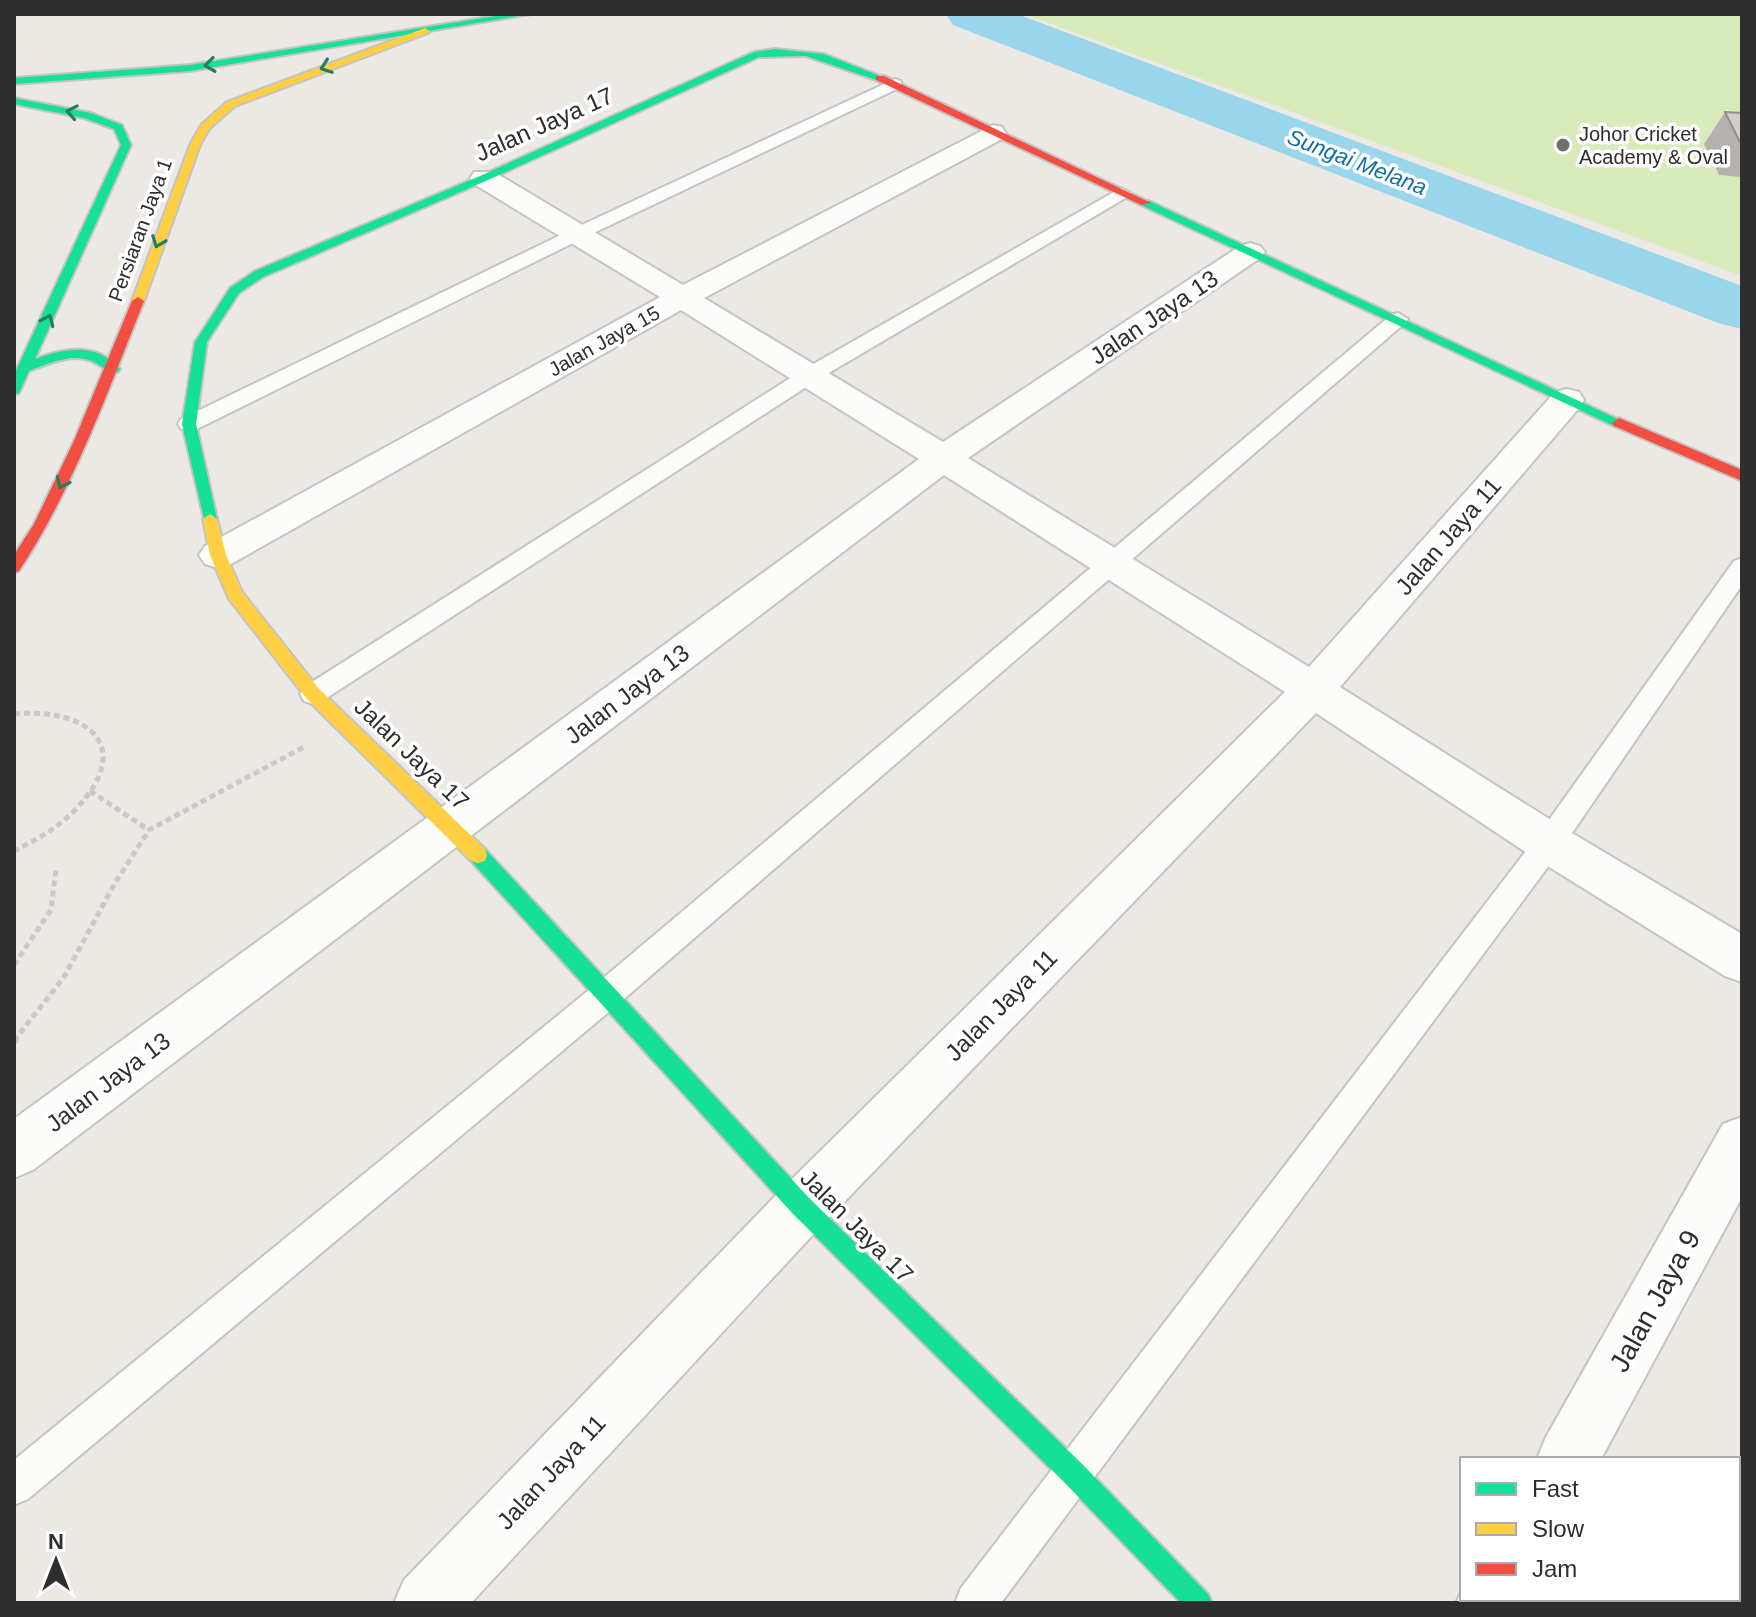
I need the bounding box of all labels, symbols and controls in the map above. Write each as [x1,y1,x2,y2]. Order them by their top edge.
one-way arrow [203,56,217,73]
one-way arrow [319,58,333,74]
street label: Jalan Jaya 17 [471,82,617,166]
one-way arrow [65,105,79,122]
place label: Johor Cricket Academy & Oval [1579,123,1728,168]
water label: Sungai Melana [1284,124,1430,200]
marker: Johor Cricket Academy & Oval [1554,136,1572,154]
street label: Persiaran Jaya 1 [104,156,176,304]
one-way arrow [151,234,168,248]
street label: Jalan Jaya 13 [1085,264,1223,370]
street label: Jalan Jaya 15 [545,301,663,381]
one-way arrow [38,313,54,328]
street label: Jalan Jaya 11 [1390,472,1506,600]
one-way arrow [56,474,71,489]
street label: Jalan Jaya 13 [560,639,694,749]
street label: Jalan Jaya 17 [349,693,475,815]
street label: Jalan Jaya 11 [940,944,1062,1066]
street label: Jalan Jaya 13 [41,1027,175,1137]
street label: Jalan Jaya 17 [795,1164,919,1288]
street label: Jalan Jaya 9 [1603,1225,1707,1377]
street label: Jalan Jaya 11 [491,1409,611,1535]
legend [1460,1457,1740,1601]
text: Fast [1532,1475,1579,1502]
text: Slow [1532,1515,1585,1542]
north arrow [16,1521,96,1601]
text: N [48,1529,64,1554]
text: Jam [1532,1555,1577,1582]

